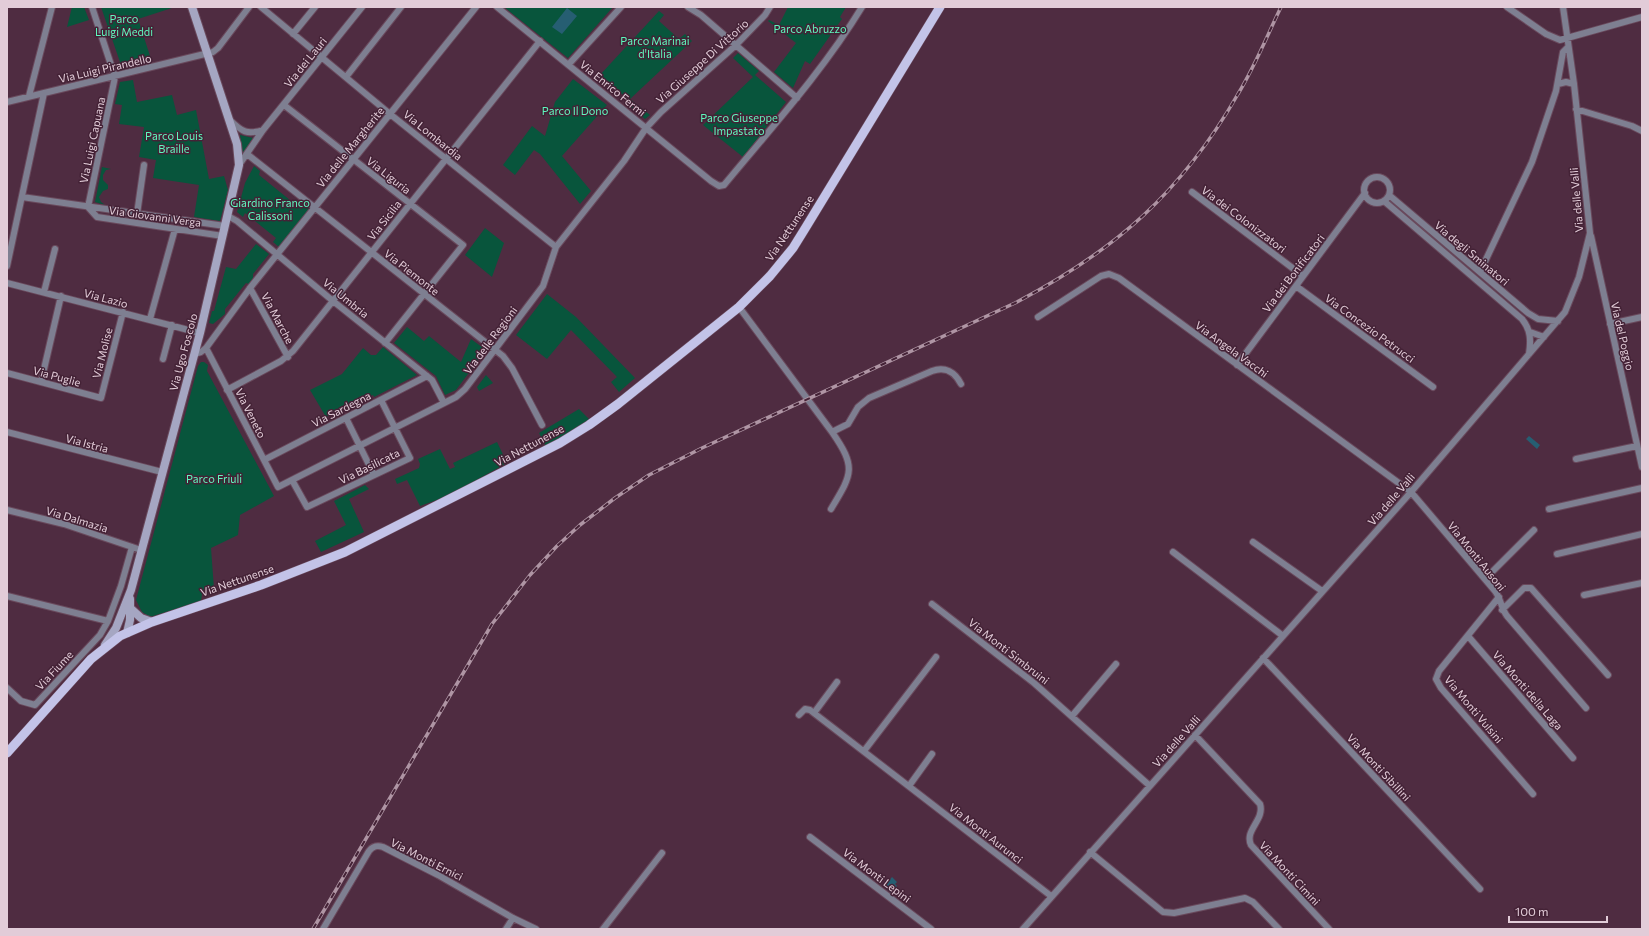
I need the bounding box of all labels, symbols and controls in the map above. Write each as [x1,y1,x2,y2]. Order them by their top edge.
park label: Parco Luigi Meddi [95,12,153,38]
street label: Via Giuseppe Di Vittorio [653,16,751,106]
park label: Parco Abruzzo [773,22,847,35]
street label: Via dei Lauri [281,34,329,90]
park label: Parco Marinai d'Italia [620,34,690,60]
street label: Via Luigi Pirandello [57,51,153,85]
street label: Via Enrico Fermi [577,57,649,119]
street label: Via Luigi Capuana [76,96,108,184]
street label: Via delle Margherite [313,104,387,190]
park label: Parco Il Dono [542,104,609,117]
street label: Via Lombardia [401,107,465,163]
park label: Parco Giuseppe Impastato [700,111,778,137]
park label: Parco Louis Braille [145,129,203,155]
street label: Via Liguria [364,154,414,196]
street label: Via delle Valli [1567,167,1585,233]
street label: Via dei Colonizzatori [1199,183,1289,255]
street label: Via Nettunense [762,192,816,263]
park label: Giardino Franco Calissoni [230,196,310,222]
street label: Via Sicilia [364,197,404,243]
street label: Via Giovanni Verga [108,203,202,229]
street label: Via degli Sminatori [1432,218,1512,288]
street label: Via dei Bonificatori [1259,231,1327,315]
street label: Via Piemonte [382,246,442,298]
street label: Via Umbria [320,276,372,320]
street label: Via Lazio [83,286,130,310]
street label: Via Marche [259,290,297,346]
street label: Via Concezio Petrucci [1322,291,1418,365]
street label: Via del Poggio [1609,300,1637,372]
street label: Via delle Regioni [460,304,520,376]
street label: Via Ugo Foscolo [166,311,200,392]
street label: Via Angela Vacchi [1193,318,1271,380]
street label: Via Molise [89,326,115,380]
street label: Via Puglie [32,363,82,389]
street label: Via Veneto [233,386,269,440]
street label: Via Sardegna [309,388,373,430]
street label: Via Nettunense [492,421,566,469]
street label: Via Istria [64,431,110,455]
street label: Via Basilicata [336,446,402,486]
street label: Via delle Valli [1365,470,1417,528]
park label: Parco Friuli [186,472,242,485]
street label: Via Dalmazia [44,503,110,535]
street label: Via Monti Ausoni [1445,519,1509,593]
street label: Via Nettunense [199,561,276,599]
street label: Via Monti Simbruini [966,615,1052,687]
street label: Via Fiume [33,648,76,692]
street label: Via Monti della Laga [1490,648,1566,732]
street label: Via Monti Vulsini [1442,673,1506,745]
street label: Via delle Valli [1149,712,1203,770]
street label: Via Monti Sibillini [1345,731,1414,803]
street label: Via Monti Aurunci [947,800,1026,866]
street label: Via Monti Ernici [389,835,465,883]
street label: Via Monti Cimini [1257,838,1323,908]
street label: Via Monti Lepini [840,845,914,905]
scale bar [1509,898,1607,924]
text: 100 m [1515,904,1549,918]

